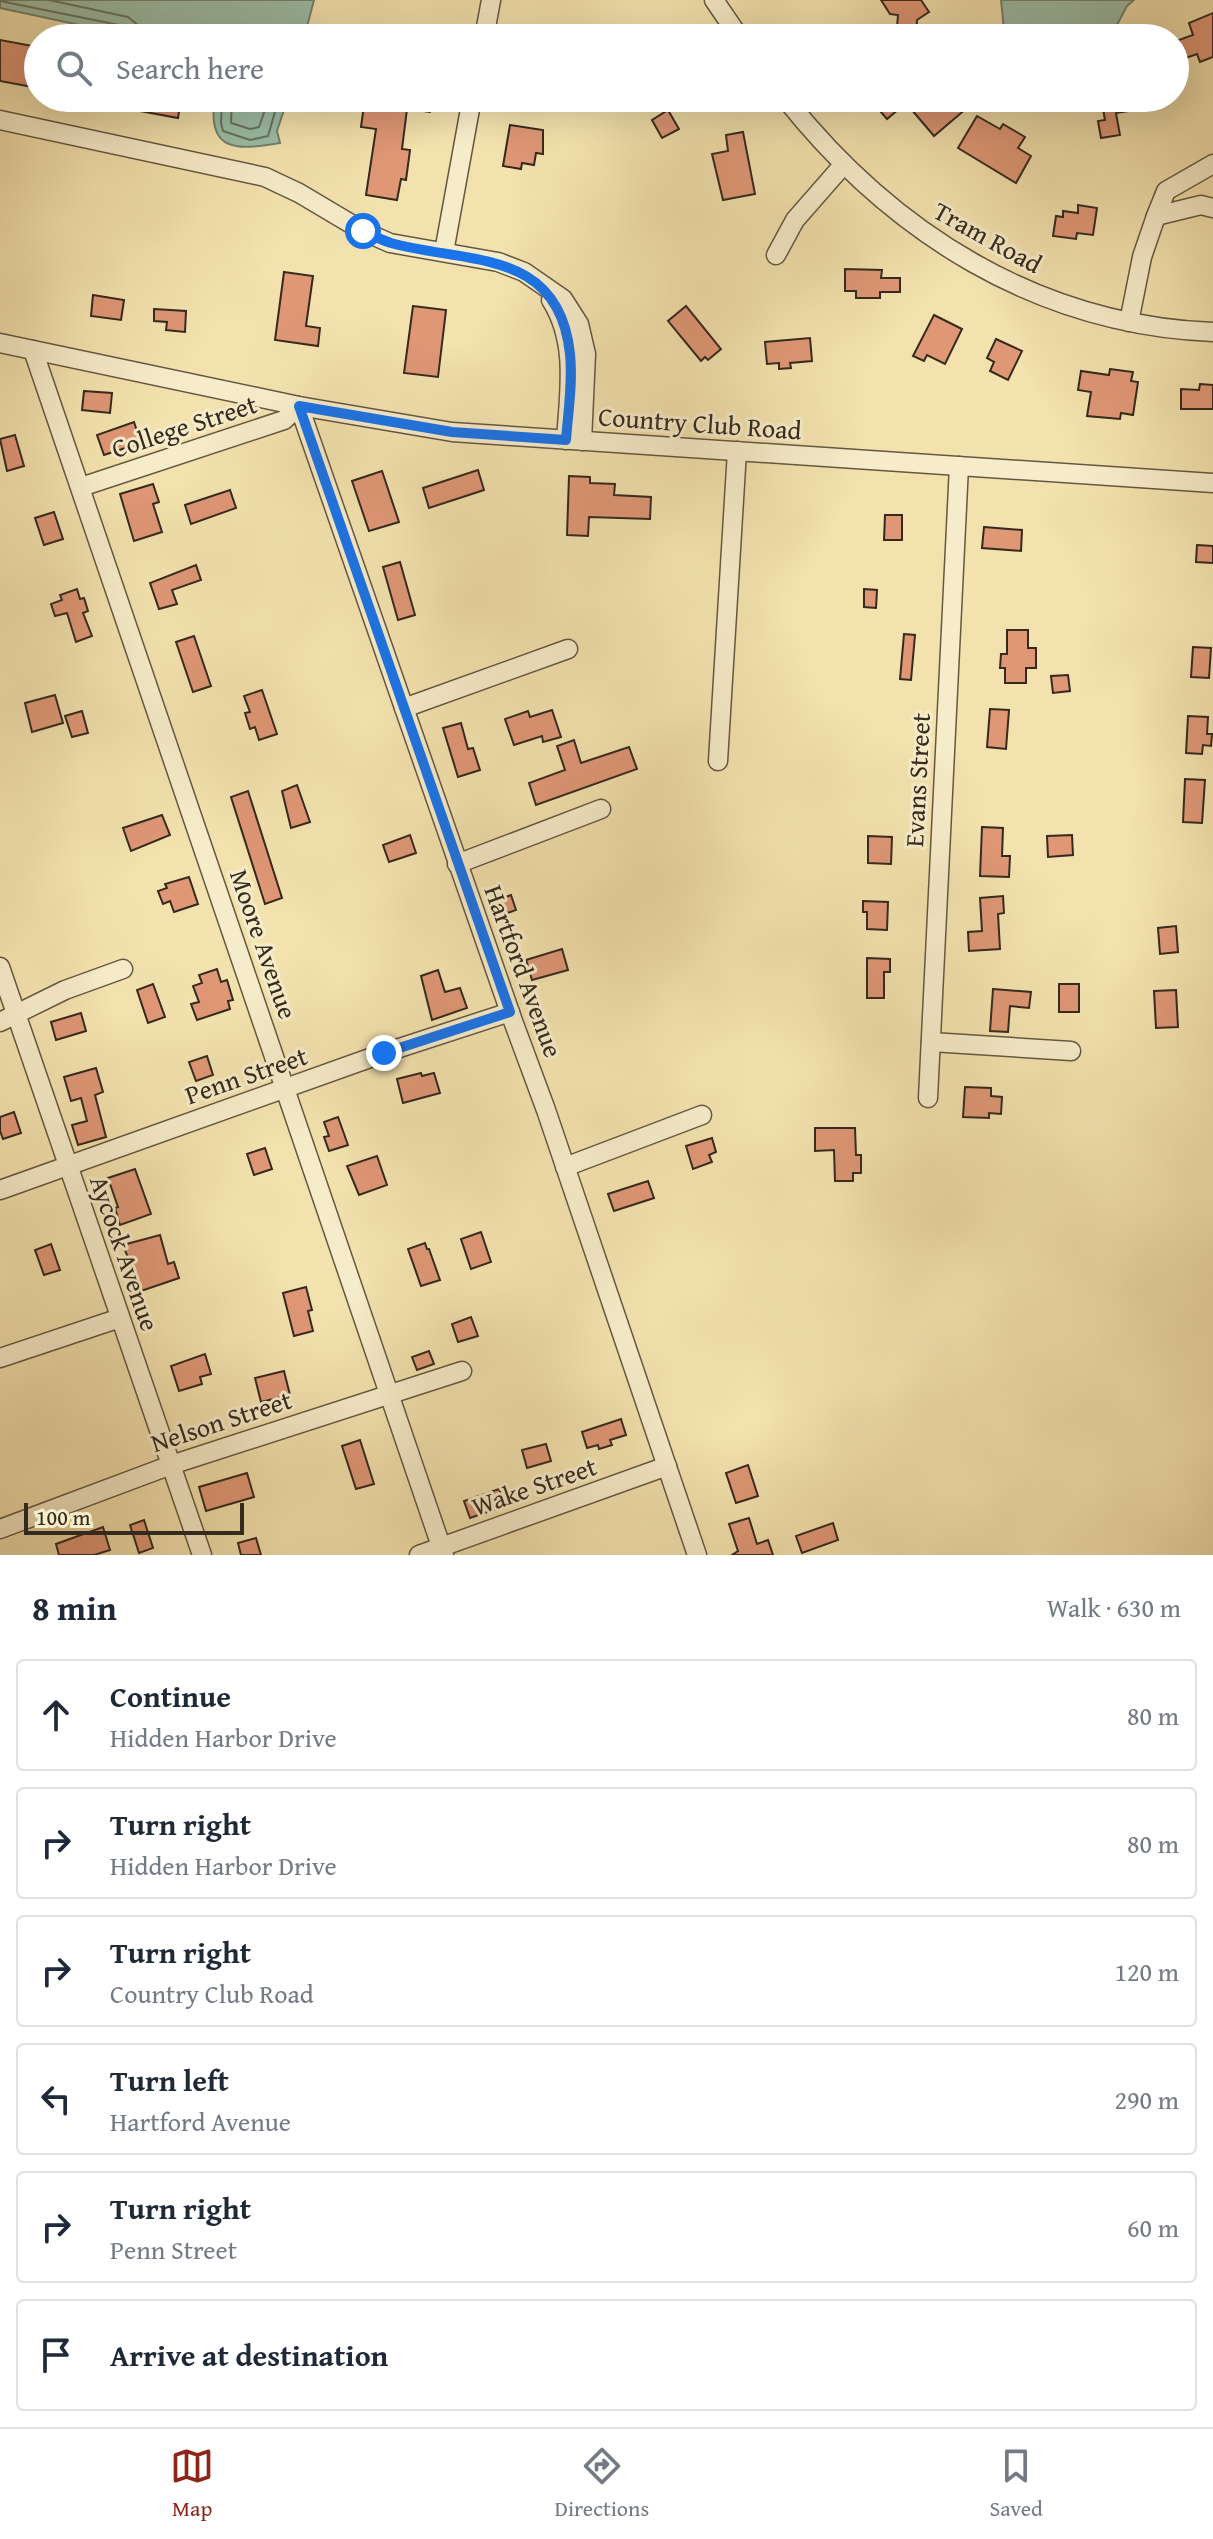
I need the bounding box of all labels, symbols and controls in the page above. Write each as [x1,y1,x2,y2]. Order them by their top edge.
search box [24,24,1189,112]
icon: search [52,46,96,90]
text: Search here [116,46,264,90]
street label: Tram Road [927,191,1049,283]
route start [345,213,381,249]
street label: College Street [106,384,262,468]
street label: Country Club Road [597,396,803,450]
street label: Evans Street [894,712,940,848]
street label: Moore Avenue [220,864,308,1024]
street label: Hartford Avenue [475,879,573,1063]
route end [366,1035,402,1071]
street label: Penn Street [180,1036,312,1114]
street label: Aycock Avenue [80,1170,170,1336]
street label: Nelson Street [145,1380,297,1462]
street label: Wake Street [466,1446,602,1526]
scale bar [24,1499,244,1535]
text: 100 m [36,1501,91,1533]
text: 8 min [32,1583,117,1632]
text: Walk · 630 m [1047,1588,1181,1627]
text: Continue [110,1674,231,1718]
icon: ahead [34,1693,78,1737]
text: 80 m [1127,1696,1179,1735]
text: Hidden Harbor Drive [110,1718,337,1757]
text: Turn right [110,1802,251,1846]
icon: right [34,1821,78,1865]
text: 80 m [1127,1824,1179,1863]
text: Hidden Harbor Drive [110,1846,337,1885]
text: Turn right [110,1930,251,1974]
icon: right [34,1949,78,1993]
text: 120 m [1114,1952,1179,1991]
text: Country Club Road [110,1974,314,2013]
text: Turn left [110,2058,229,2102]
icon: left [34,2077,78,2121]
text: 290 m [1114,2080,1179,2119]
text: Hartford Avenue [110,2102,291,2141]
text: Turn right [110,2186,251,2230]
icon: right [34,2205,78,2249]
text: 60 m [1127,2208,1179,2247]
text: Penn Street [110,2230,237,2269]
icon: arrive [34,2333,78,2377]
text: Arrive at destination [110,2333,388,2377]
tab: Map [170,2444,214,2524]
tab: Directions [555,2444,649,2524]
tab: Saved [990,2444,1043,2524]

